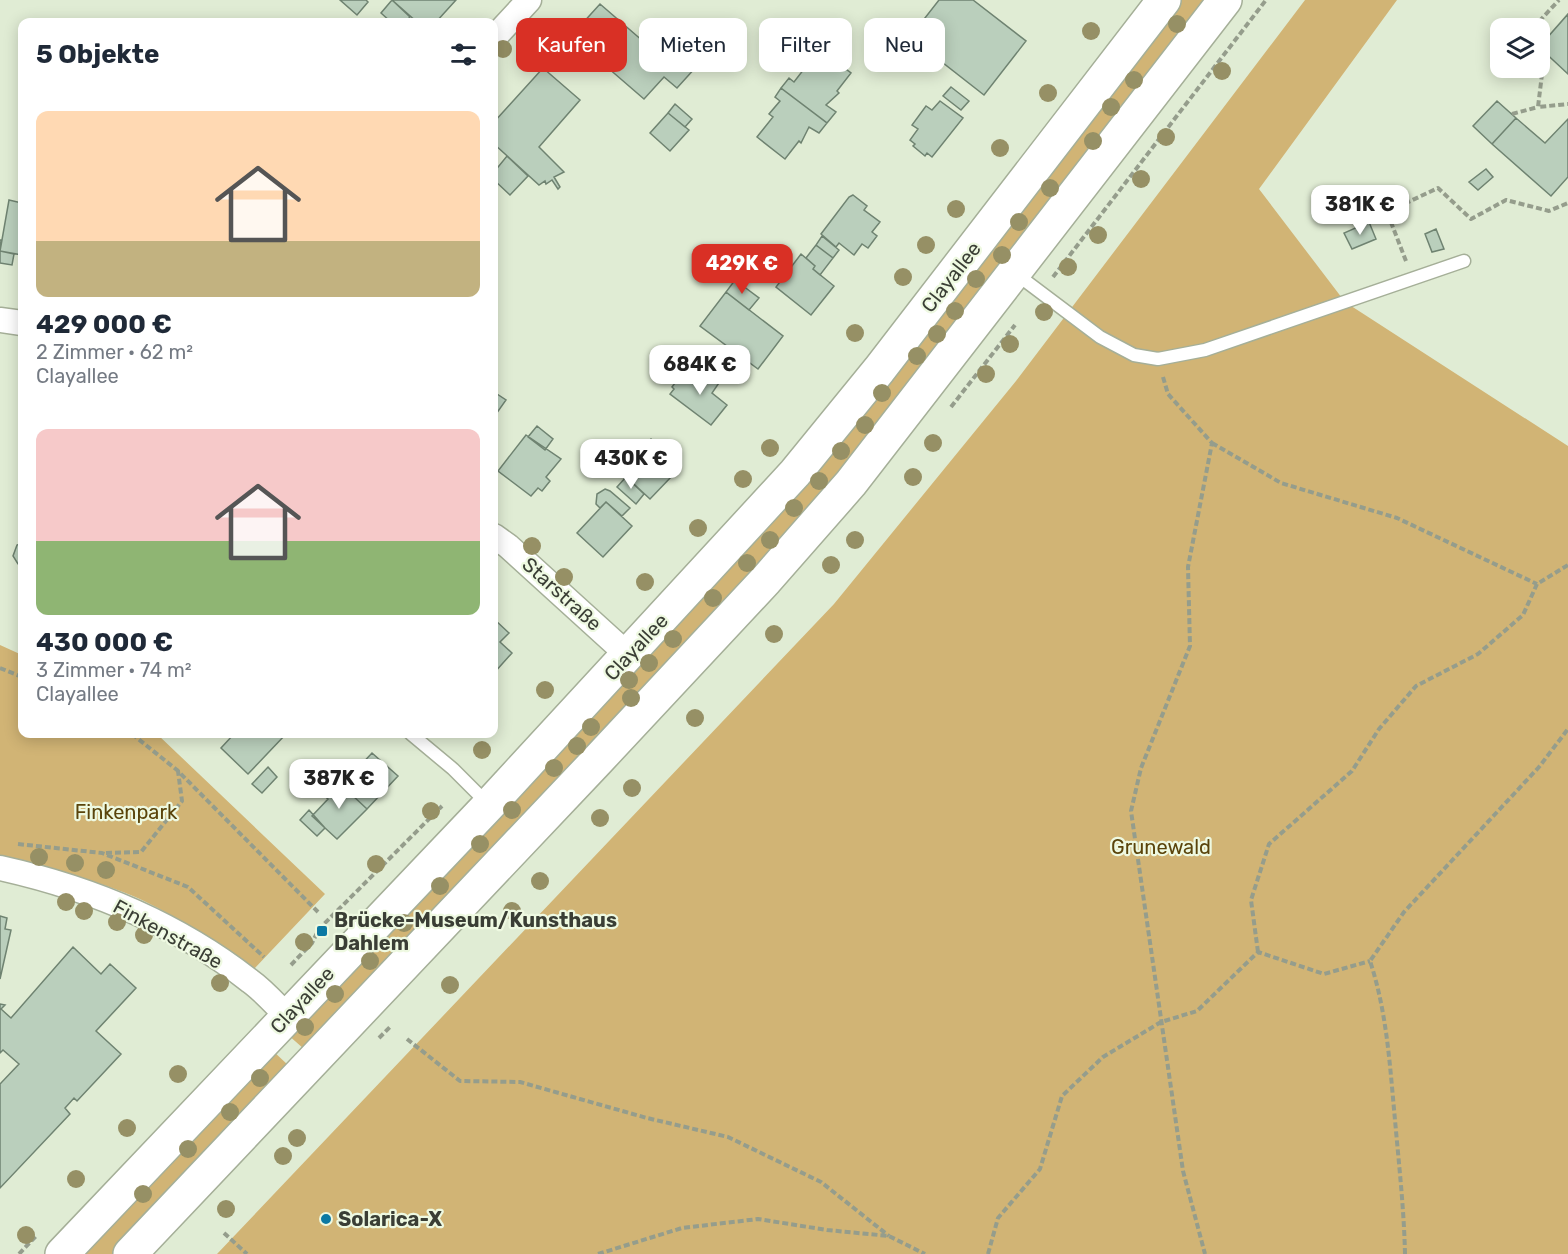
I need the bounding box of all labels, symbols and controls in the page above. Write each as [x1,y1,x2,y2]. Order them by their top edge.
chip: Kaufen [516,18,627,72]
chip: Mieten [639,18,747,72]
chip: Filter [759,18,852,72]
chip: Neu [864,18,945,72]
map controls [1490,18,1550,78]
button: layers [1490,18,1550,78]
icon: filters [447,38,480,71]
text: 5 Objekte [36,39,159,70]
icon: home [204,150,312,258]
pin: 381K € [1311,185,1409,236]
text: 381K € [1325,192,1395,216]
street label: Clayallee [916,237,986,317]
pin: 429K € [693,244,791,295]
text: 429K € [706,251,778,275]
text: 429 000 € [36,309,172,340]
text: 2 Zimmer · 62 m² [36,340,193,364]
pin: 684K € [651,345,749,396]
text: 684K € [663,352,737,376]
text: Clayallee [36,364,119,388]
pin: 430K € [582,439,680,490]
text: 430K € [594,446,668,470]
icon: home [204,468,312,576]
street label: Starstraße [517,552,607,636]
street label: Clayallee [599,609,673,685]
text: 430 000 € [36,627,173,658]
text: 3 Zimmer · 74 m² [36,658,192,682]
text: Clayallee [36,682,119,706]
pin: 387K € [290,759,388,810]
text: 387K € [303,766,375,790]
park label: Finkenpark [75,800,178,824]
park label: Grunewald [1111,835,1211,859]
street label: Finkenstraße [109,894,227,974]
place label: Brücke-Museum/Kunsthaus Dahlem [334,908,617,955]
marker: Brücke-Museum/Kunsthaus Dahlem [315,924,329,938]
street label: Clayallee [265,962,339,1038]
place label: Solarica-X [338,1207,442,1231]
marker: Solarica-X [319,1212,333,1226]

